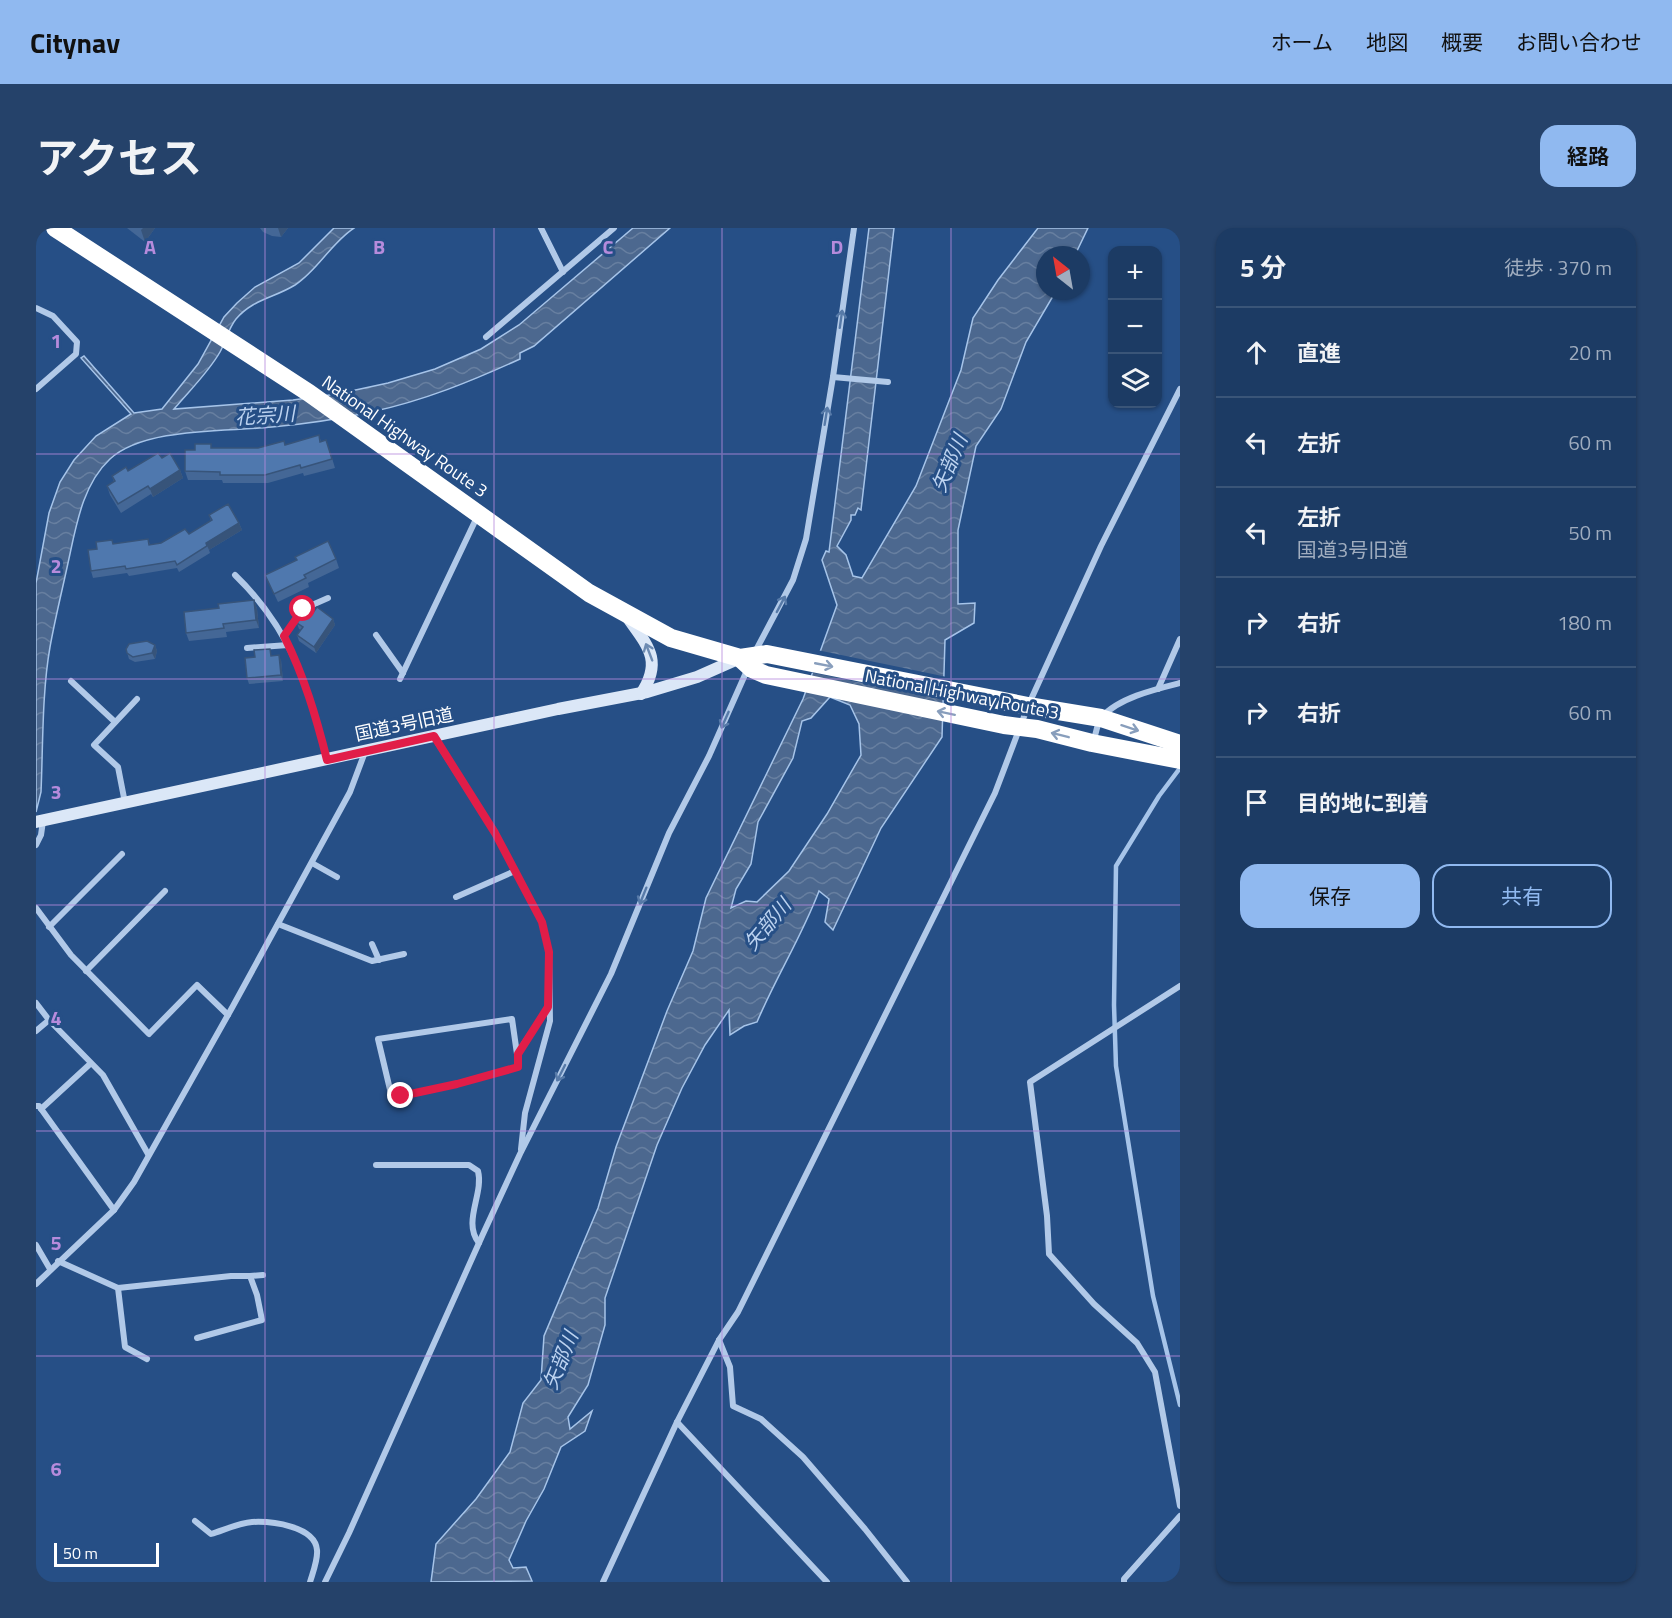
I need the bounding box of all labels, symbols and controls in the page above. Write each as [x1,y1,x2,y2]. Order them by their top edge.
text: Citynav [30,21,120,64]
text: ホーム [1271,26,1333,58]
text: 地図 [1366,26,1408,58]
text: 概要 [1441,26,1483,58]
text: お問い合わせ [1516,26,1642,58]
text: アクセス [36,125,202,189]
button: 経路 [1540,125,1636,187]
text: A [144,231,156,262]
text: B [373,231,385,262]
text: C [603,231,614,262]
text: D [831,231,843,262]
north arrow [1036,246,1090,300]
map controls [1108,246,1162,408]
button: + [1108,246,1162,300]
text: 5 分 [1240,248,1286,287]
text: 徒歩 · 370 m [1504,252,1612,283]
button: − [1108,300,1162,354]
one-way arrow [835,309,846,329]
text: 1 [50,325,62,356]
icon: ahead [1240,336,1273,369]
text: 直進 [1297,336,1341,370]
text: 20 m [1568,337,1612,368]
button: layers [1108,354,1162,408]
street label: National Highway Route 3 [316,368,494,504]
water label: 花宗川 [234,397,298,433]
one-way arrow [821,406,832,426]
icon: left [1240,426,1273,459]
text: 左折 [1297,426,1341,460]
water label: 矢部川 [923,427,976,497]
text: 60 m [1568,427,1612,458]
text: 左折 [1297,500,1341,534]
icon: left [1240,516,1273,549]
text: 50 m [1568,517,1612,548]
text: 国道3号旧道 [1297,534,1408,565]
text: 2 [50,550,62,581]
route start [289,595,315,621]
one-way arrow [775,595,787,613]
icon: right [1240,606,1273,639]
text: 右折 [1297,606,1341,640]
text: 180 m [1557,607,1612,638]
one-way arrow [642,643,653,662]
one-way arrow [814,660,834,671]
street label: National Highway Route 3 [863,662,1061,726]
icon: right [1240,696,1273,729]
text: 右折 [1297,696,1341,730]
text: 60 m [1568,697,1612,728]
street label: 国道3号旧道 [352,700,456,748]
one-way arrow [937,707,956,719]
one-way arrow [719,710,731,728]
one-way arrow [1120,723,1139,734]
one-way arrow [1051,728,1070,740]
text: 3 [50,776,62,807]
icon: arrive [1240,786,1273,819]
text: 目的地に到着 [1297,786,1429,820]
button: 保存 [1240,864,1420,928]
button: 共有 [1432,864,1612,928]
one-way arrow [637,886,648,905]
water label: 矢部川 [736,890,799,957]
text: 4 [50,1002,62,1033]
one-way arrow [555,1063,566,1081]
route end [387,1082,413,1108]
text: 5 [50,1227,62,1258]
water label: 矢部川 [534,1325,586,1394]
text: 6 [50,1453,62,1484]
scale bar [54,1540,159,1568]
text: 50 m [63,1541,98,1565]

